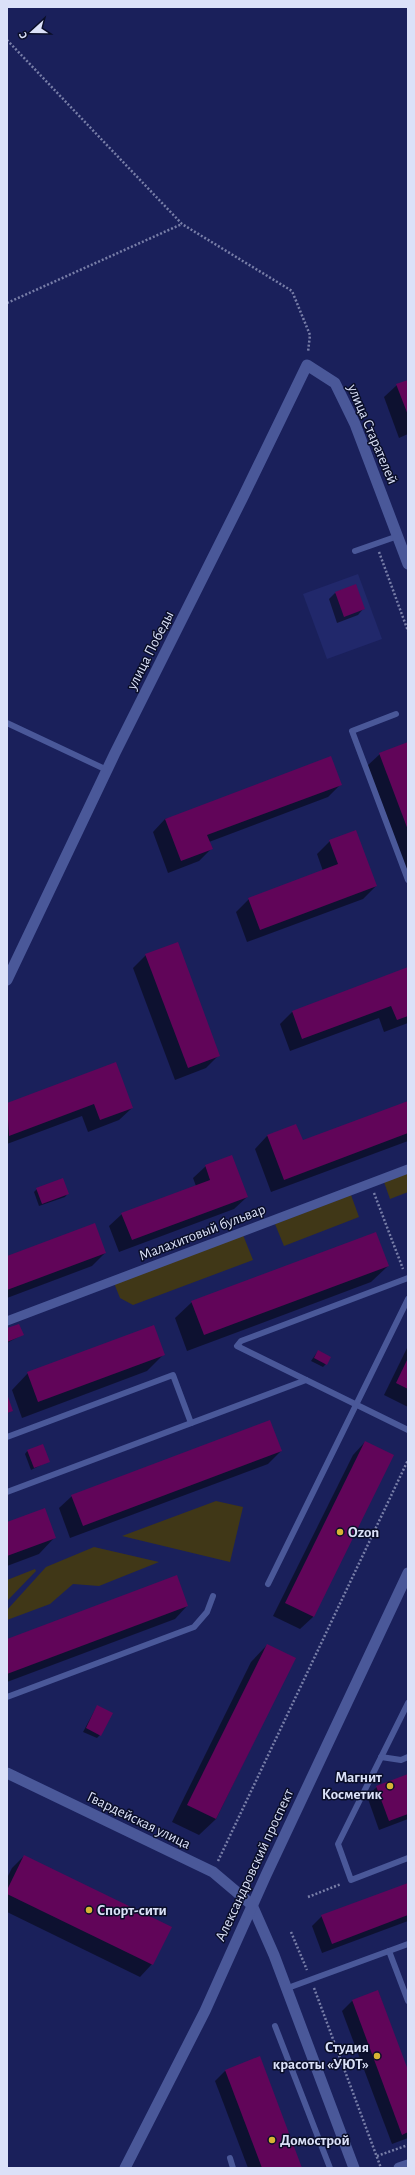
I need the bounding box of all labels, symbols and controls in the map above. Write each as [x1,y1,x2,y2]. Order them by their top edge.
north arrow [12,12,52,52]
text: С [17,31,29,40]
street label: улица Старателей [344,381,400,486]
street label: улица Победы [124,608,177,693]
street label: Малахитовый бульвар [137,1201,268,1263]
place label: Ozon [348,1525,379,1540]
marker: Ozon [335,1527,345,1537]
place label: Магнит Косметик [322,1770,383,1802]
marker: Магнит Косметик [385,1781,395,1791]
street label: Александровский проспект [213,1786,297,1944]
street label: Гвардейская улица [85,1789,193,1852]
place label: Спорт-сити [97,1903,167,1918]
marker: Спорт-сити [84,1905,94,1915]
place label: Студия красоты «УЮТ» [273,2040,369,2072]
marker: Студия красоты «УЮТ» [372,2051,382,2061]
place label: Домострой [280,2133,350,2148]
marker: Домострой [267,2135,277,2145]

